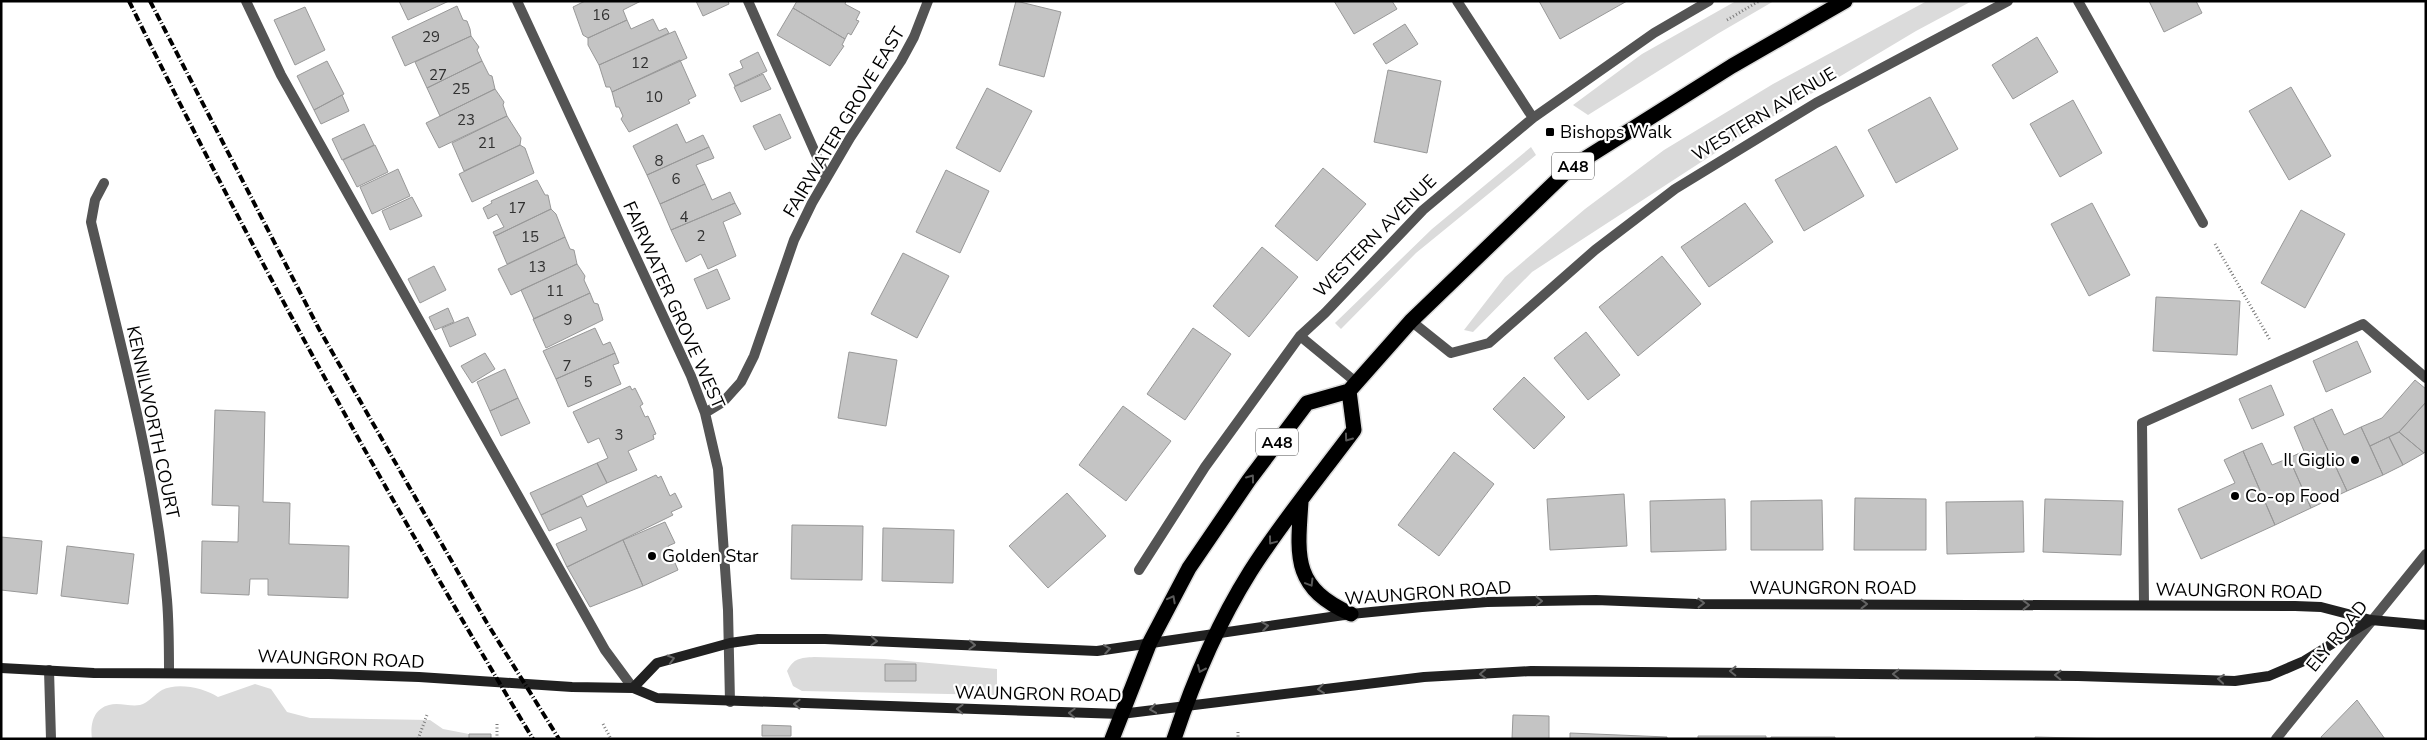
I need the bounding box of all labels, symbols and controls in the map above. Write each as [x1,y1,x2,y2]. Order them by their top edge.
house number: 16 [592,5,610,25]
street label: FAIRWATER GROVE EAST [778,22,910,222]
house number: 29 [422,27,440,47]
house number: 12 [631,53,649,73]
street label: WESTERN AVENUE [1687,61,1841,167]
house number: 27 [429,65,447,85]
house number: 25 [452,79,470,99]
house number: 10 [645,87,663,107]
house number: 23 [457,110,475,130]
place label: Bishops Walk [1560,120,1673,144]
marker: Bishops Walk [1544,126,1556,138]
house number: 21 [478,133,496,153]
house number: 8 [654,151,664,171]
road number: A48 [1552,153,1594,180]
house number: 6 [671,169,681,189]
street label: WESTERN AVENUE [1308,169,1442,303]
street label: FAIRWATER GROVE WEST [617,197,731,413]
house number: 17 [508,198,526,218]
house number: 4 [679,207,689,227]
house number: 2 [696,226,706,246]
house number: 15 [521,227,539,247]
house number: 13 [528,257,546,277]
house number: 11 [546,281,564,301]
house number: 9 [563,310,573,330]
street label: KENNILWORTH COURT [121,323,185,521]
house number: 7 [562,356,572,376]
house number: 5 [583,372,593,392]
house number: 3 [614,425,624,445]
road number: A48 [1256,428,1298,456]
one-way arrow [1345,432,1354,442]
place label: Il Giglio [2283,448,2345,472]
marker: Il Giglio [2349,454,2361,466]
one-way arrow [1245,474,1254,484]
place label: Co-op Food [2245,484,2340,508]
marker: Co-op Food [2229,490,2241,502]
one-way arrow [1269,535,1278,545]
place label: Golden Star [662,544,759,568]
marker: Golden Star [646,550,658,562]
street label: WAUNGRON ROAD [1344,575,1512,611]
street label: WAUNGRON ROAD [1749,576,1917,600]
one-way arrow [1303,578,1313,587]
street label: WAUNGRON ROAD [2155,578,2323,604]
one-way arrow [1166,595,1176,604]
street label: ELY ROAD [2301,595,2373,677]
one-way arrow [1535,596,1543,607]
one-way arrow [1697,598,1705,609]
one-way arrow [1860,599,1868,609]
one-way arrow [2022,600,2030,610]
one-way arrow [1262,621,1270,632]
one-way arrow [870,635,878,646]
one-way arrow [968,640,976,650]
street label: WAUNGRON ROAD [257,644,425,674]
one-way arrow [1102,645,1111,655]
one-way arrow [666,655,675,665]
one-way arrow [1197,664,1208,673]
one-way arrow [1729,666,1737,677]
one-way arrow [1479,668,1487,679]
one-way arrow [1892,669,1900,679]
one-way arrow [2054,670,2062,681]
one-way arrow [2216,674,2224,685]
street label: WAUNGRON ROAD [954,681,1122,707]
one-way arrow [1317,683,1325,694]
one-way arrow [793,698,801,709]
one-way arrow [955,704,963,715]
one-way arrow [1149,704,1157,714]
one-way arrow [1068,708,1076,719]

